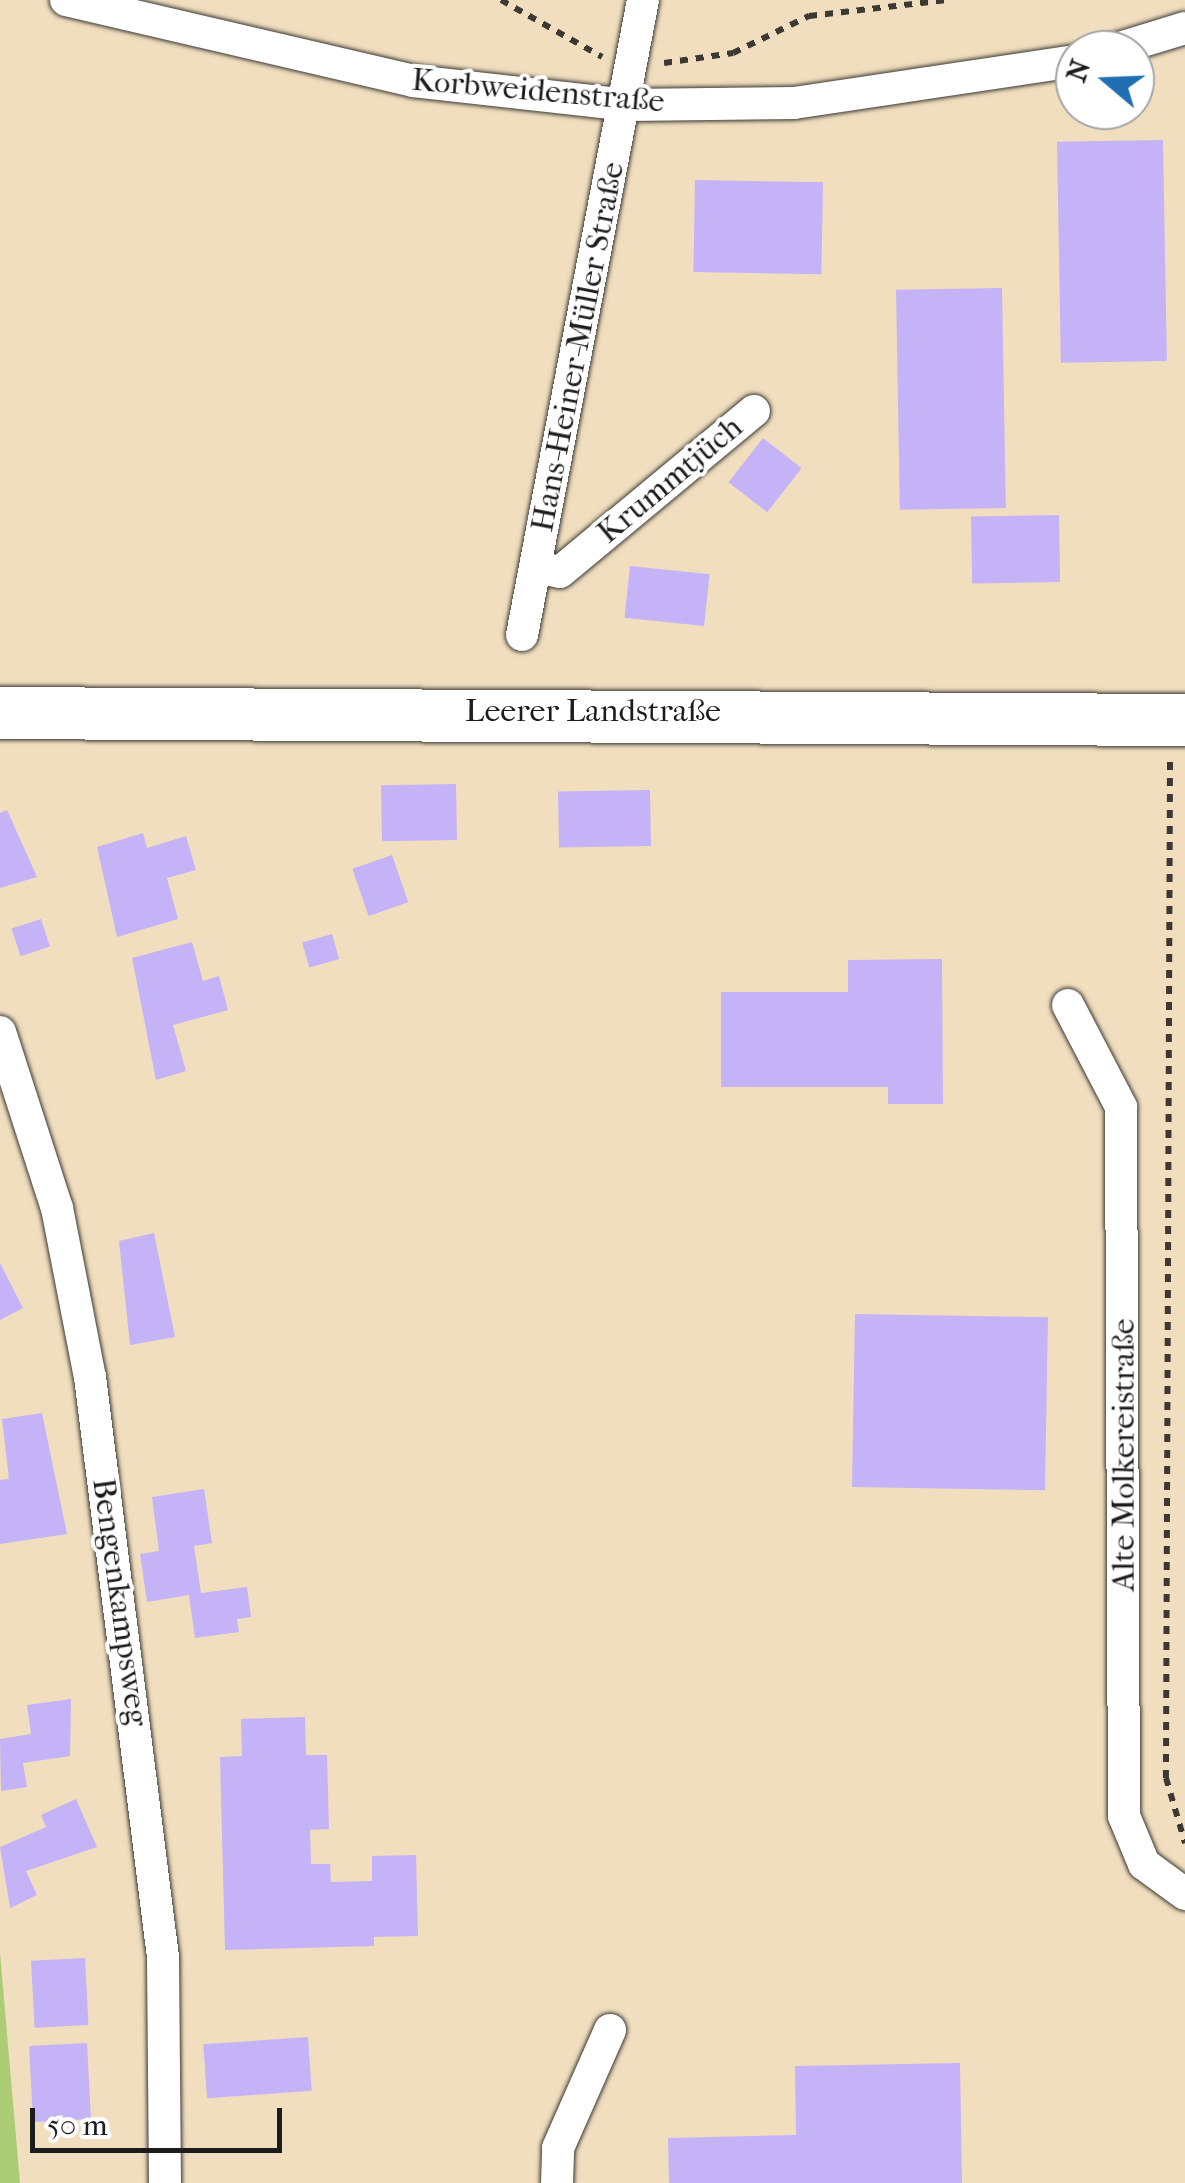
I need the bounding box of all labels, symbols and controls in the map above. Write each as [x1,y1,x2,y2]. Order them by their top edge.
north arrow [1055,30,1155,130]
text: N [1059,55,1097,86]
street label: Korbweidenstraße [410,61,666,121]
street label: Hans-Heiner-Müller Straße [523,159,633,535]
street label: Krummtjüch [590,408,750,552]
street label: Leerer Landstraße [465,692,721,730]
street label: Alte Molkereistraße [1105,1319,1143,1591]
street label: Bengenkampsweg [84,1476,156,1728]
scale bar [35,2088,288,2150]
text: 50 m [47,2108,108,2143]

